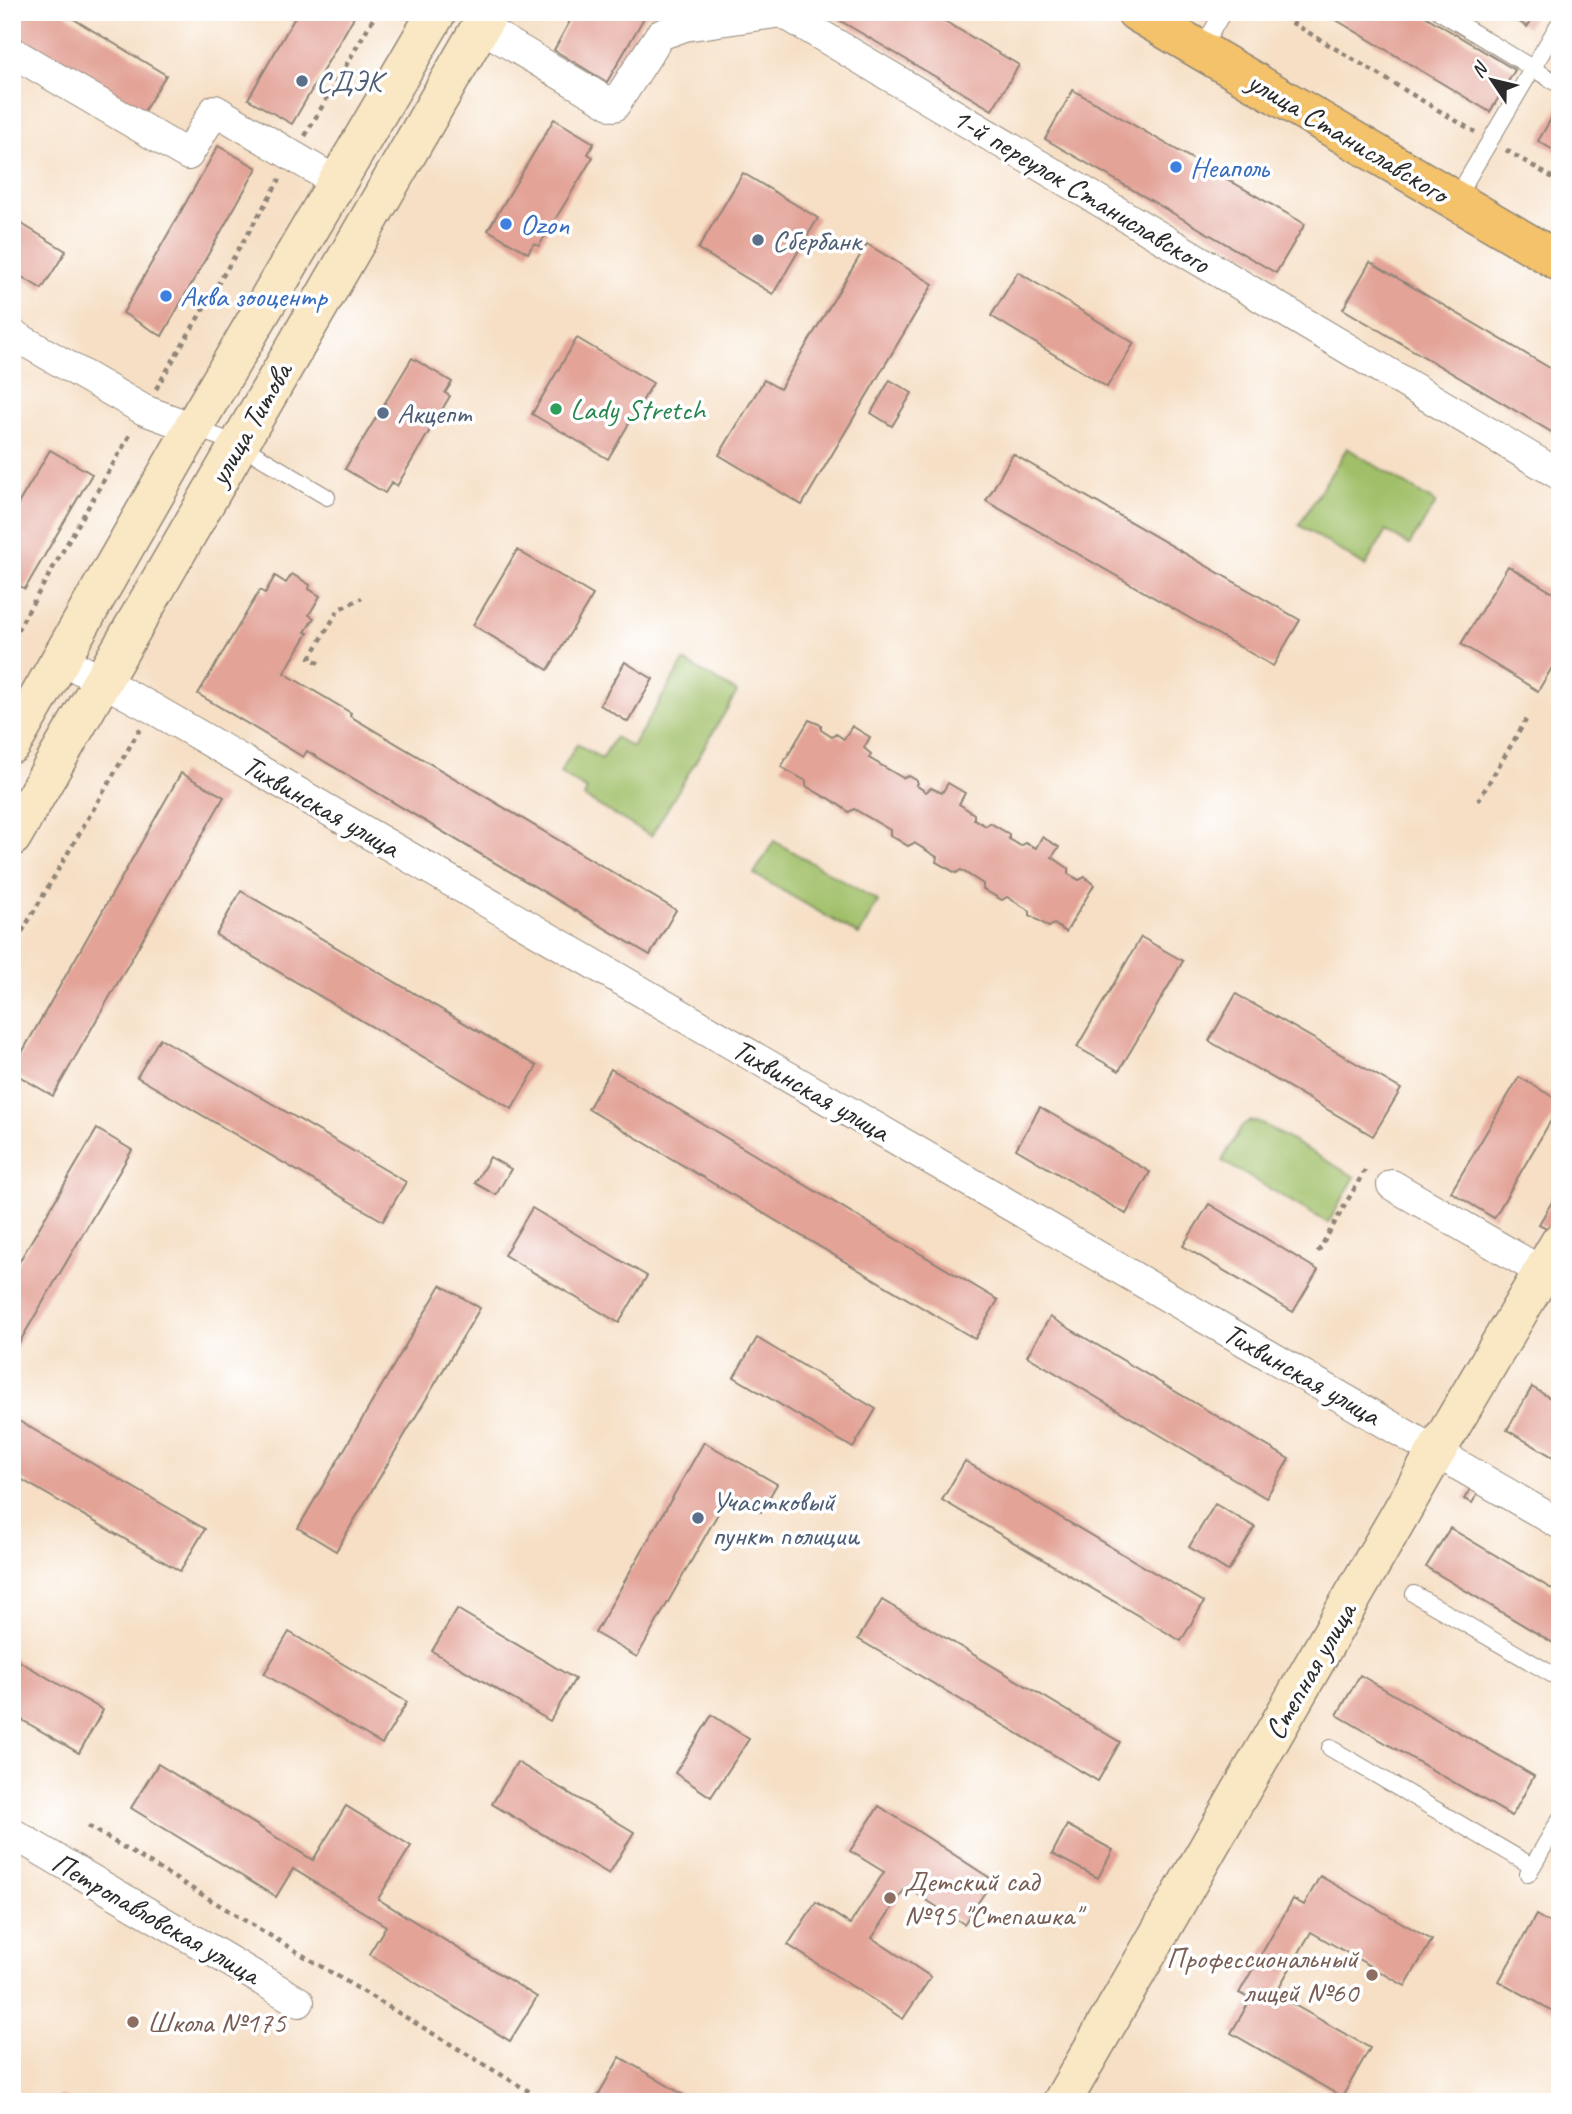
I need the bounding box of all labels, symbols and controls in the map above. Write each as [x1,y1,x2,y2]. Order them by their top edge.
north arrow [1456,46,1526,116]
text: N [1466,56,1494,83]
street label: улица Станиславского [1239,61,1458,214]
place label: СДЭК [316,62,388,100]
marker: СДЭК [294,73,310,89]
street label: 1-й переулок Станиславского [945,98,1218,283]
place label: Неаполь [1190,148,1270,186]
marker: Неаполь [1168,159,1184,175]
place label: Ozon [520,205,570,243]
marker: Ozon [498,216,514,232]
place label: Сбербанк [772,221,863,259]
marker: Сбербанк [750,232,766,248]
place label: Аква зооцентр [180,277,328,315]
marker: Аква зооцентр [158,288,174,304]
street label: улица Титова [199,353,302,494]
place label: Lady Stretch [570,390,707,428]
place label: Акцепт [397,394,473,432]
marker: Lady Stretch [548,401,564,417]
marker: Акцепт [375,405,391,421]
street label: Тихвинская улица [236,746,408,867]
street label: Тихвинская улица [726,1030,898,1151]
street label: Тихвинская улица [1217,1314,1389,1435]
place label: Участковый пункт полиции [712,1482,860,1554]
marker: Участковый пункт полиции [690,1510,706,1526]
street label: Степная улица [1256,1594,1366,1746]
street label: Петропавловская улица [45,1843,269,1994]
place label: Детский сад №95 "Степашка" [904,1862,1087,1934]
marker: Детский сад №95 "Степашка" [882,1890,898,1906]
place label: Профессиональный лицей №60 [1166,1939,1360,2011]
marker: Профессиональный лицей №60 [1364,1967,1380,1983]
place label: Школа №175 [147,2003,287,2041]
marker: Школа №175 [125,2014,141,2030]

